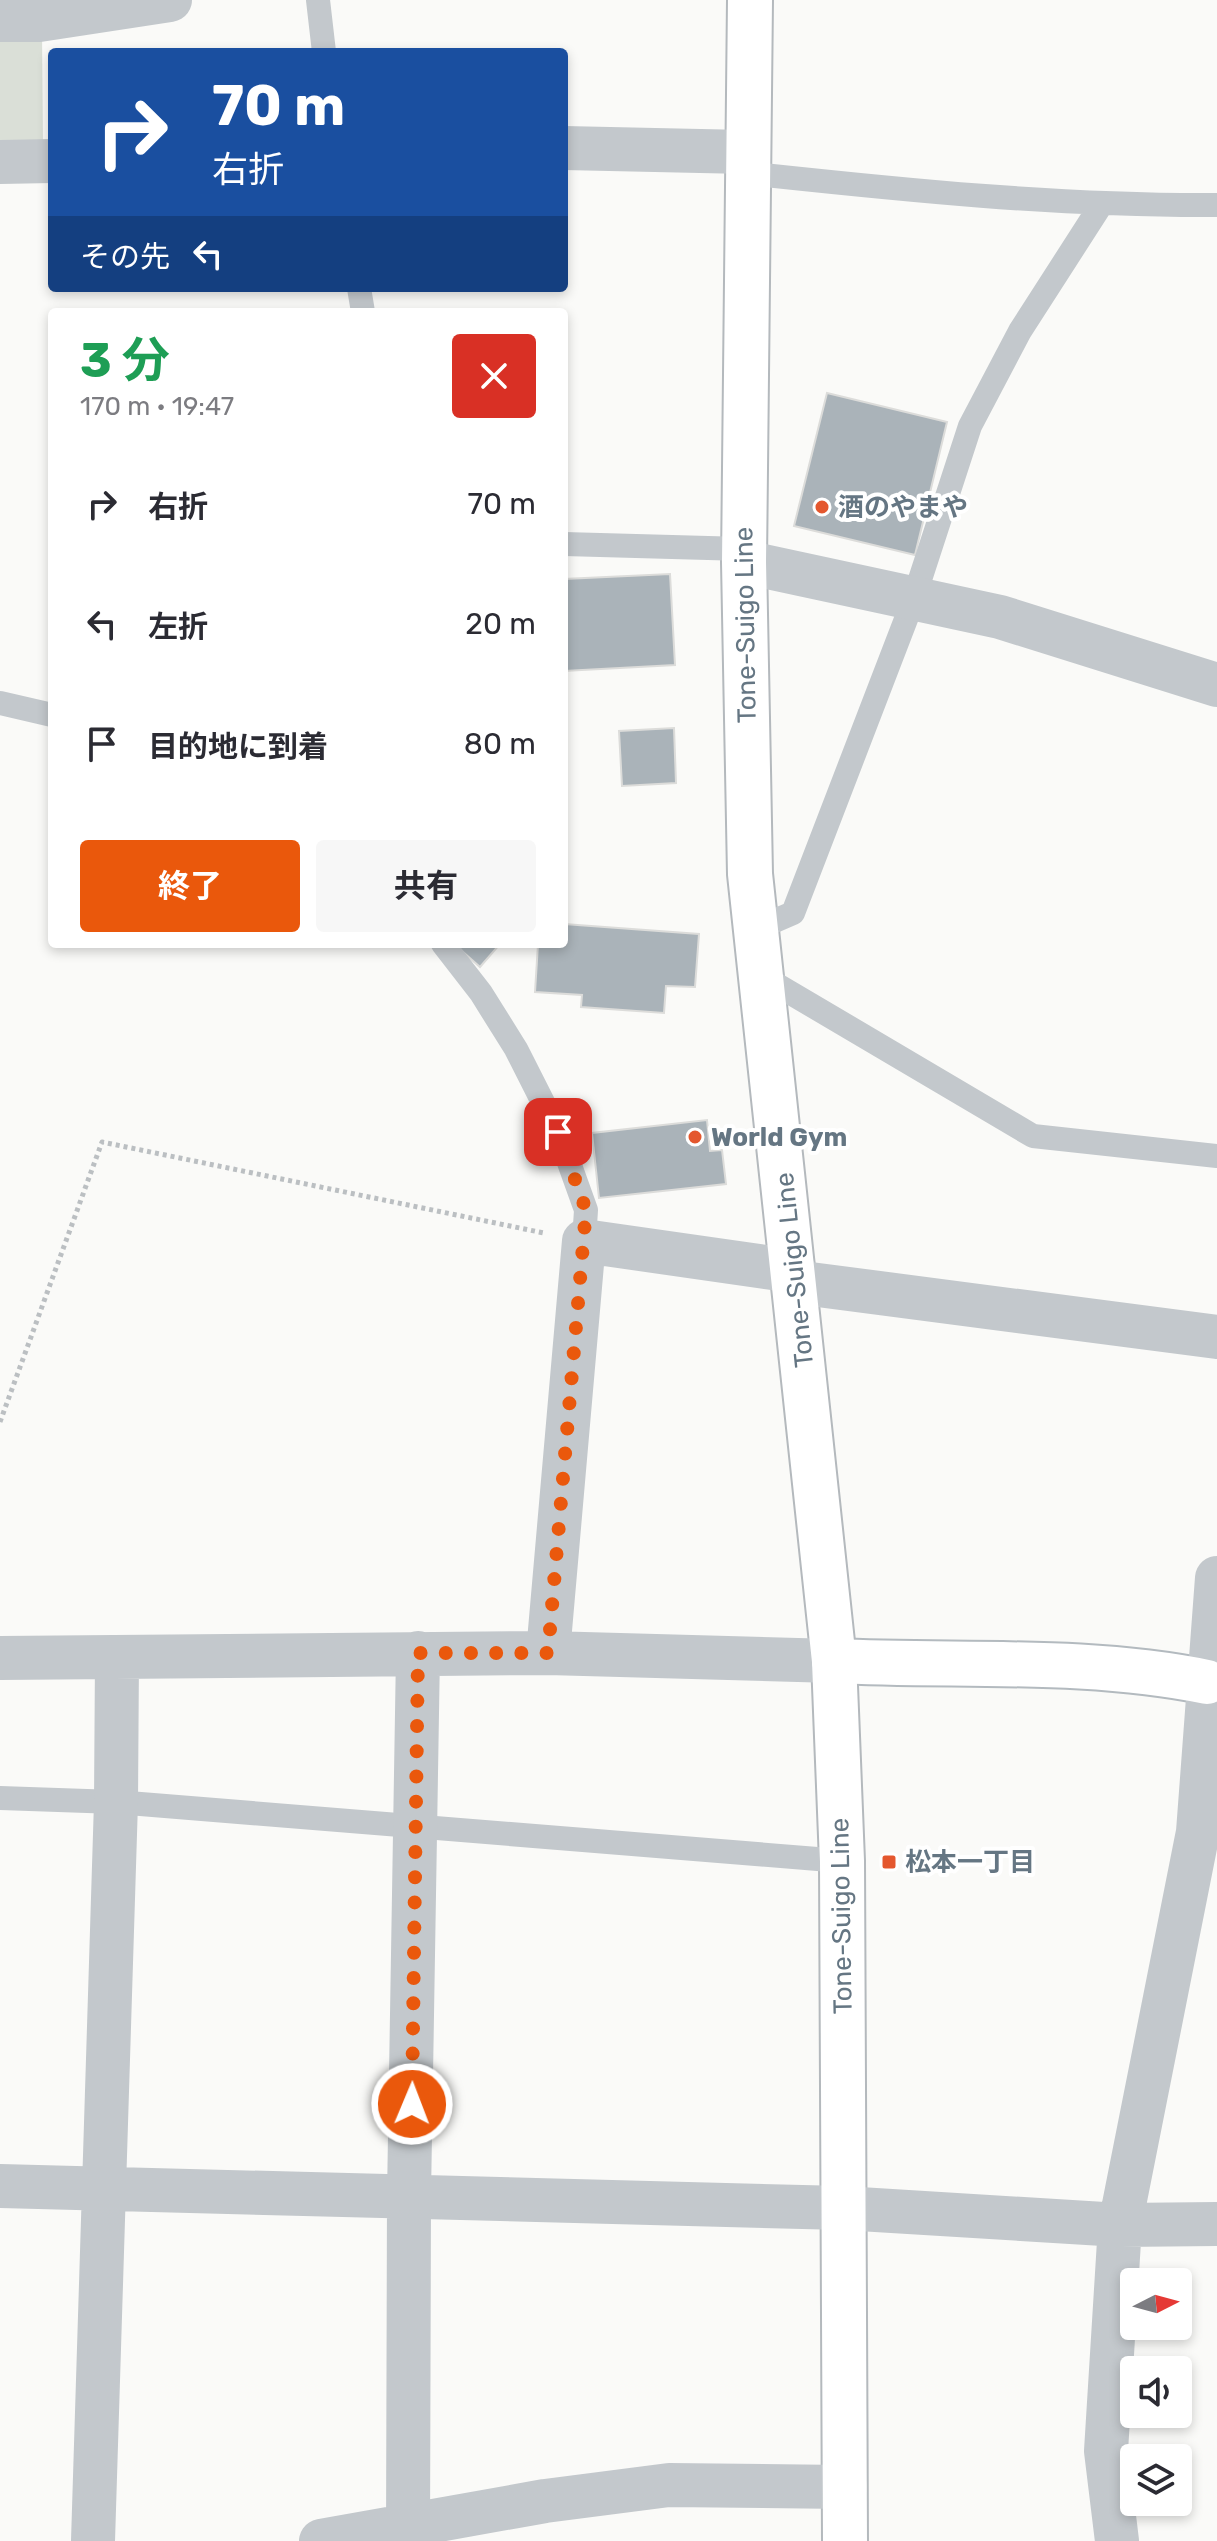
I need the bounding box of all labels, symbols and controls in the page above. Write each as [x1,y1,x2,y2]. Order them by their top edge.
text: 70 m [212,73,345,139]
icon: right [80,80,184,184]
text: 右折 [212,148,284,191]
icon: left [186,232,230,276]
text: その先 [80,239,170,275]
text: 3 分 [80,332,170,389]
button: close [452,334,536,418]
text: 170 m · 19:47 [80,391,234,422]
icon: right [80,482,124,526]
text: 70 m [468,486,536,522]
text: 右折 [148,489,208,525]
place label: 酒のやまや [838,492,968,523]
marker: 酒のやまや [813,498,831,516]
street label: Tone-Suigo Line [728,527,763,723]
icon: left [80,602,124,646]
text: 20 m [465,606,536,642]
text: 左折 [148,609,208,645]
icon: arrive [80,722,124,766]
text: 80 m [464,726,536,762]
text: 目的地に到着 [148,729,328,765]
button: 終了 [80,840,300,932]
button: 共有 [316,840,536,932]
pin [524,1098,592,1166]
icon: arrive [536,1110,580,1154]
place label: World Gym [711,1122,847,1153]
marker: World Gym [686,1128,704,1146]
street label: Tone-Suigo Line [769,1171,820,1369]
street label: Tone-Suigo Line [824,1818,859,2014]
place label: 松本一丁目 [905,1847,1035,1878]
marker: 松本一丁目 [880,1853,898,1871]
position arrow [370,2062,454,2146]
north arrow [1120,2268,1192,2340]
map controls [1120,2268,1192,2516]
button: sound [1120,2356,1192,2428]
button: layers [1120,2444,1192,2516]

